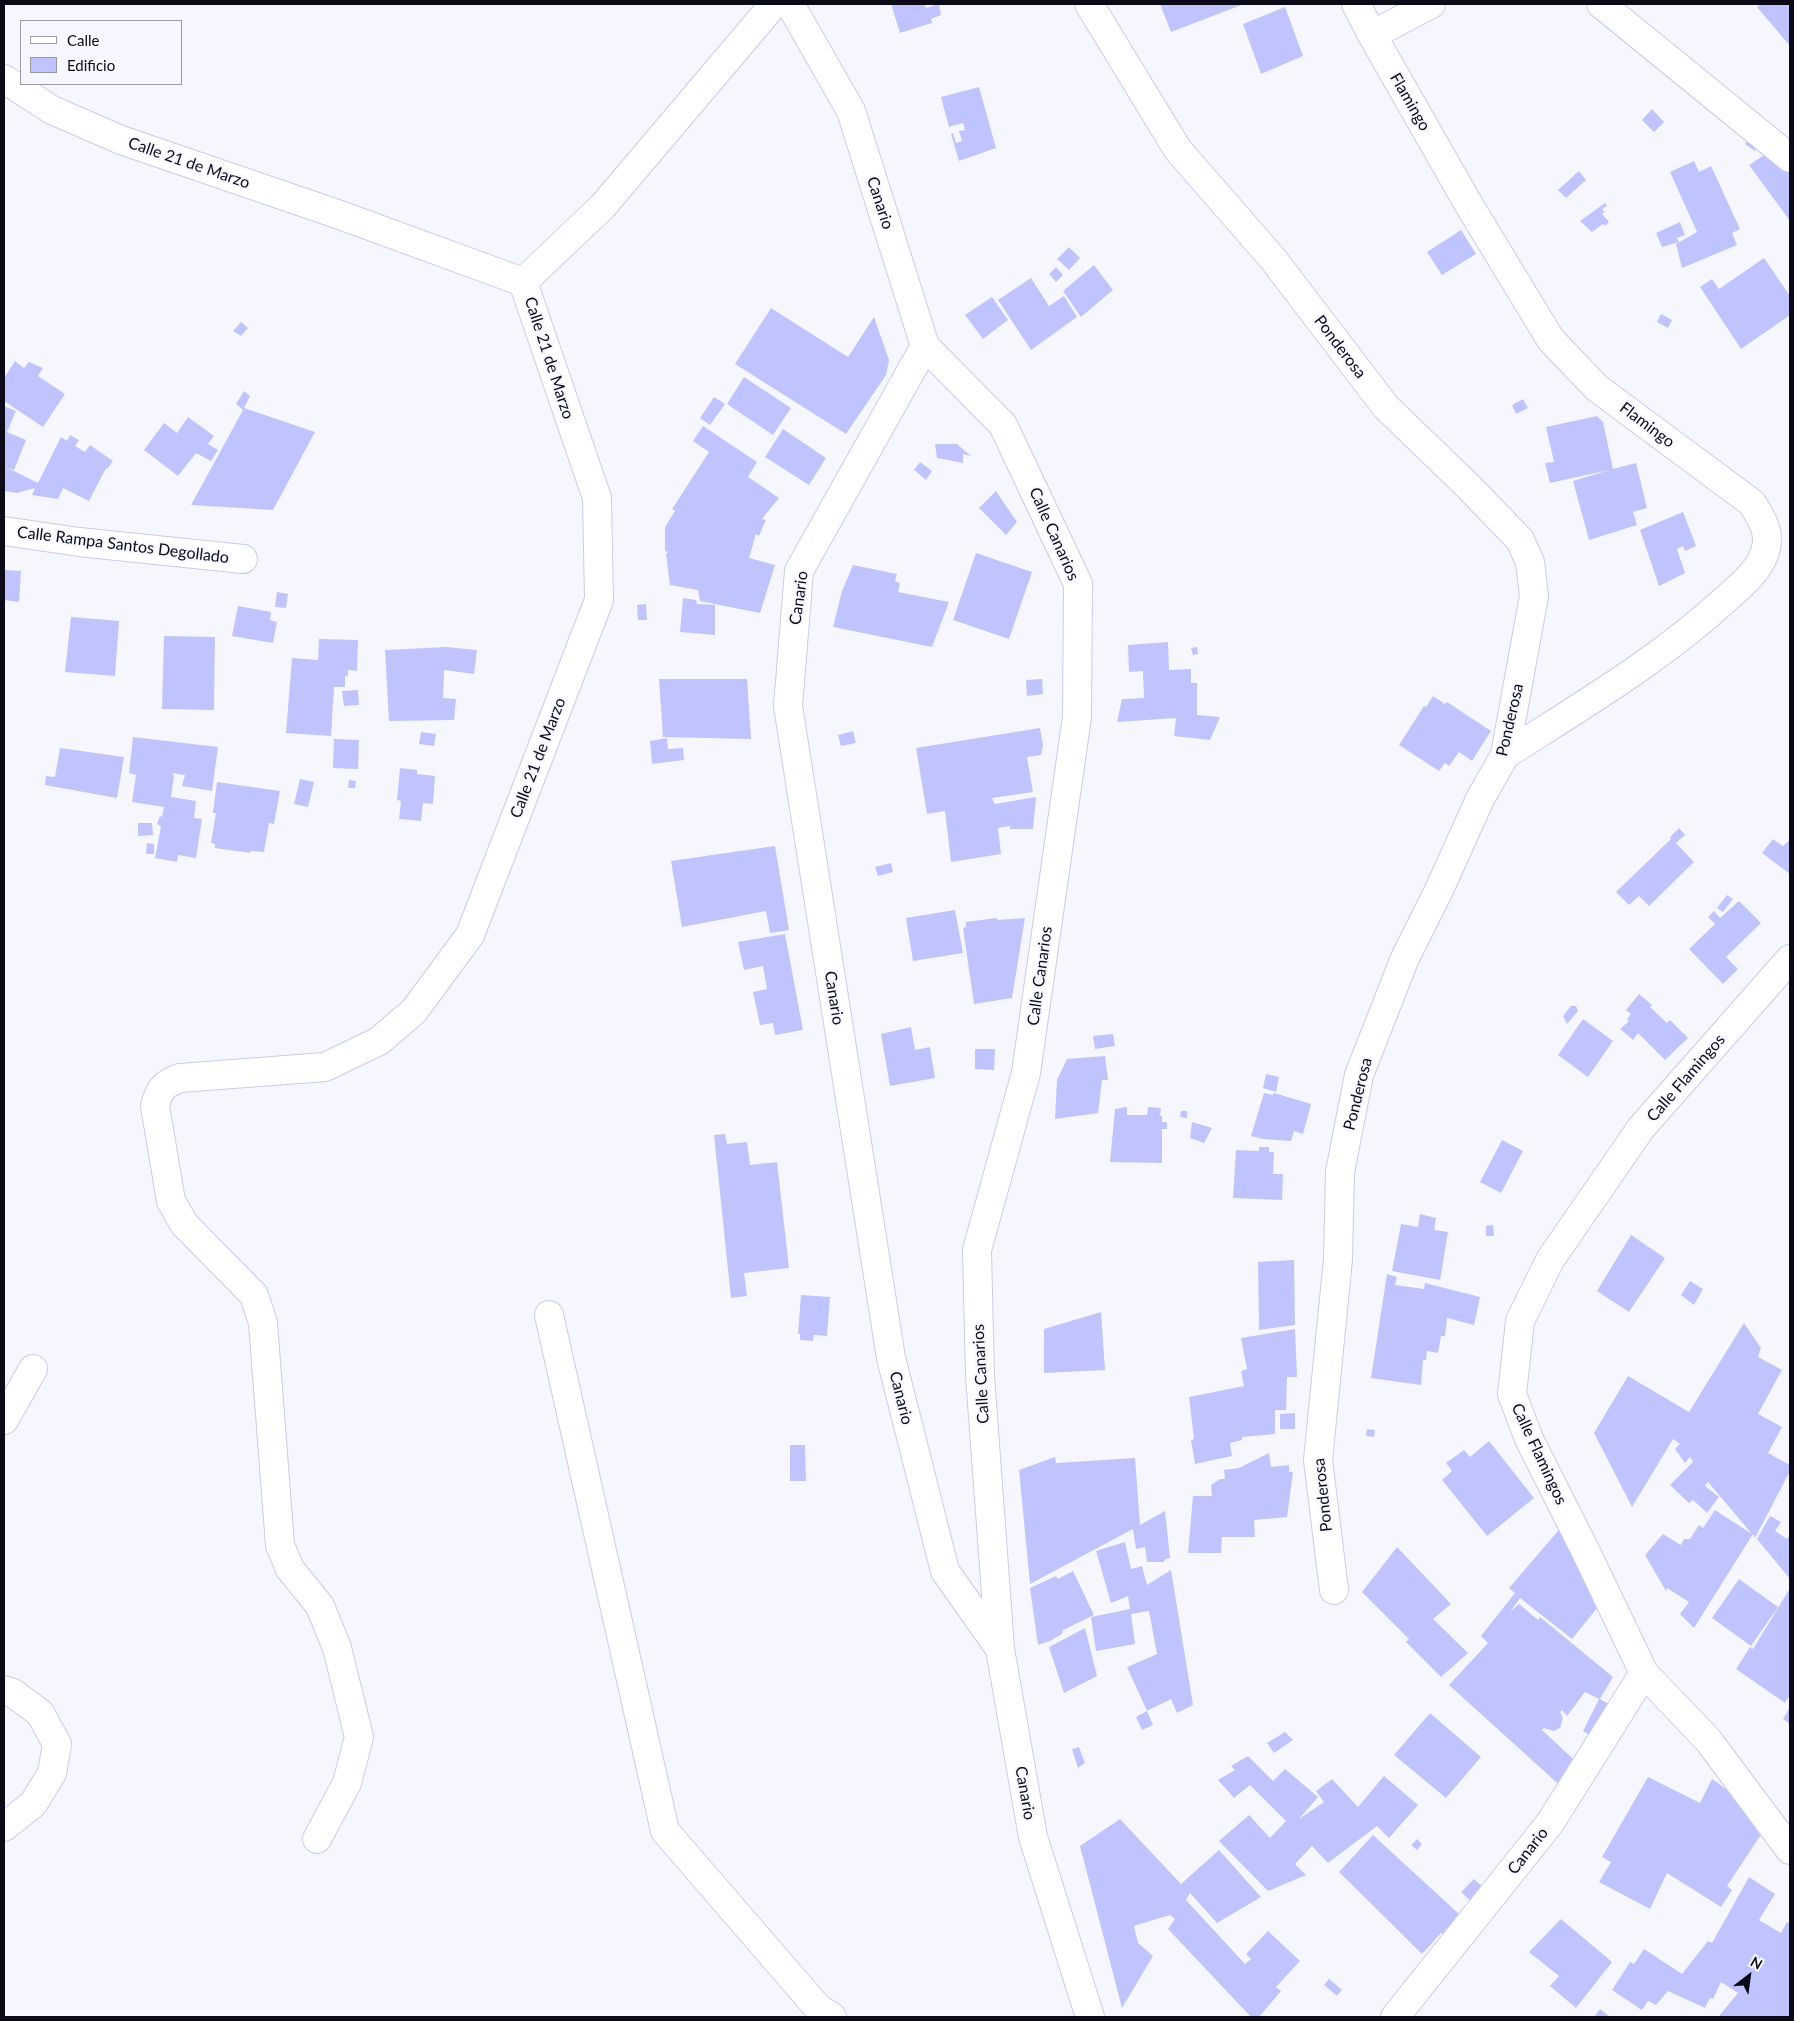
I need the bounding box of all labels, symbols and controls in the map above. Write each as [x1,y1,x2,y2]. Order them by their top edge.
legend [20,20,182,85]
text: Calle [67,31,99,49]
text: Edificio [67,56,115,74]
street label: Flamingo [1386,70,1434,134]
street label: Calle 21 de Marzo [126,133,252,193]
street label: Canario [862,174,898,232]
street label: Calle 21 de Marzo [520,294,578,422]
street label: Ponderosa [1310,312,1370,382]
street label: Flamingo [1616,398,1678,452]
street label: Calle Canarios [1025,484,1083,584]
street label: Calle Rampa Santos Degollado [16,522,230,568]
street label: Canario [786,570,812,626]
street label: Ponderosa [1492,682,1528,758]
street label: Calle 21 de Marzo [506,695,570,821]
street label: Calle Canarios [1024,925,1056,1027]
street label: Canario [820,970,848,1026]
street label: Calle Flamingos [1643,1030,1729,1126]
street label: Ponderosa [1340,1056,1376,1132]
street label: Calle Canarios [969,1324,993,1424]
street label: Canario [885,1369,917,1427]
street label: Calle Flamingos [1507,1400,1571,1508]
street label: Ponderosa [1310,1457,1336,1533]
street label: Canario [1011,1765,1039,1821]
street label: Canario [1504,1824,1552,1878]
north arrow [1724,1951,1774,2001]
text: N [1748,1953,1766,1973]

